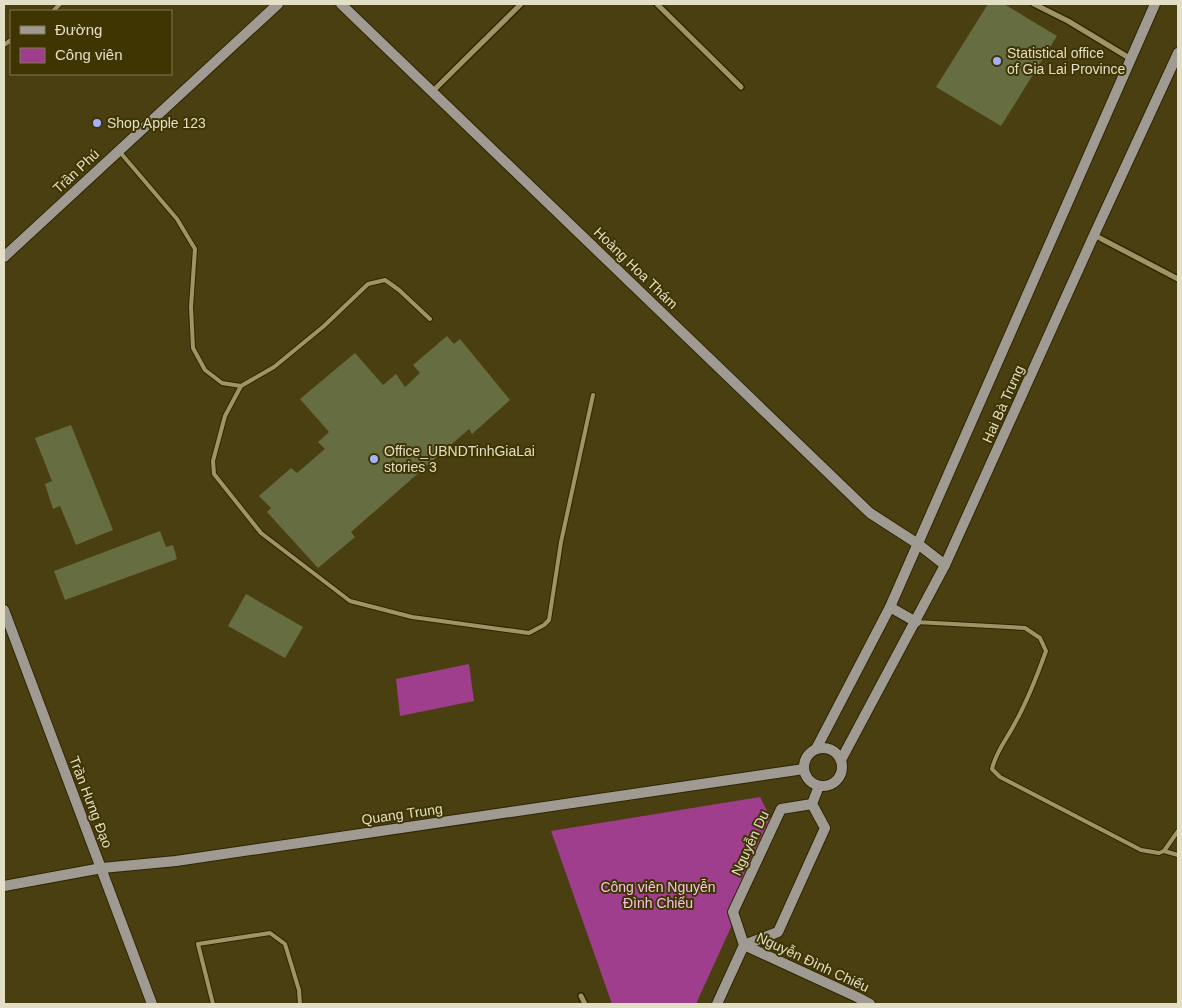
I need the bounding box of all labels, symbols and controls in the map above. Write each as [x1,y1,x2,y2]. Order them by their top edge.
legend [10,10,172,75]
text: Đường [55,21,102,38]
place label: Statistical office of Gia Lai Province [1007,45,1125,77]
text: Công viên [55,46,123,63]
marker: Statistical office of Gia Lai Province [991,55,1003,67]
place label: Shop Apple 123 [107,115,206,131]
marker: Shop Apple 123 [91,117,103,129]
street label: Trần Phú [50,146,102,196]
street label: Hoàng Hoa Thám [591,224,681,312]
street label: Hai Bà Trưng [979,363,1027,445]
place label: Office_UBNDTinhGiaLai stories 3 [384,443,535,475]
marker: Office_UBNDTinhGiaLai stories 3 [368,453,380,465]
street label: Trần Hưng Đạo [66,754,116,850]
street label: Quang Trung [360,800,444,828]
street label: Nguyễn Du [728,808,772,878]
park label: Công viên Nguyễn Đình Chiểu [600,879,716,911]
street label: Nguyễn Đình Chiểu [754,929,872,995]

